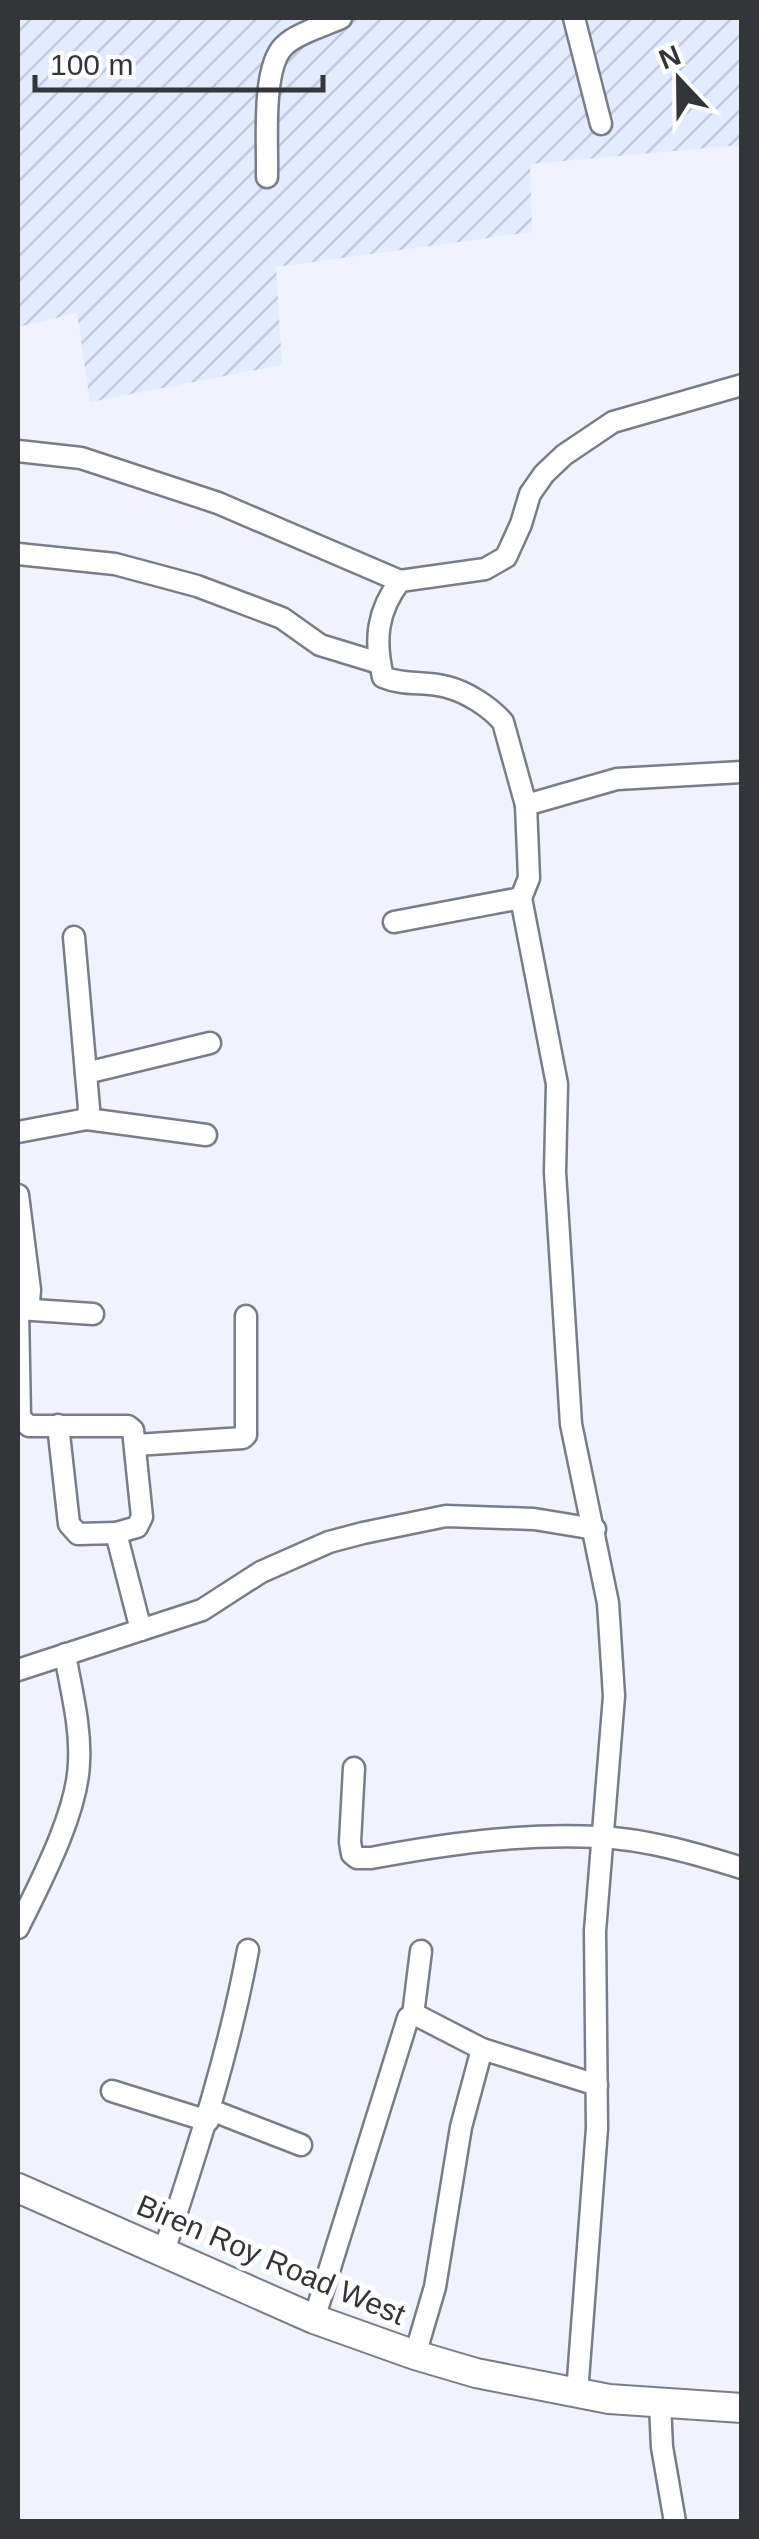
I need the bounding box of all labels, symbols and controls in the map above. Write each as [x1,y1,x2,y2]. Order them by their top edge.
scale bar [35,30,322,92]
north arrow [629,30,729,130]
text: N [655,39,685,75]
text: 100 m [50,48,133,81]
street label: Biren Roy Road West [132,2188,411,2331]

